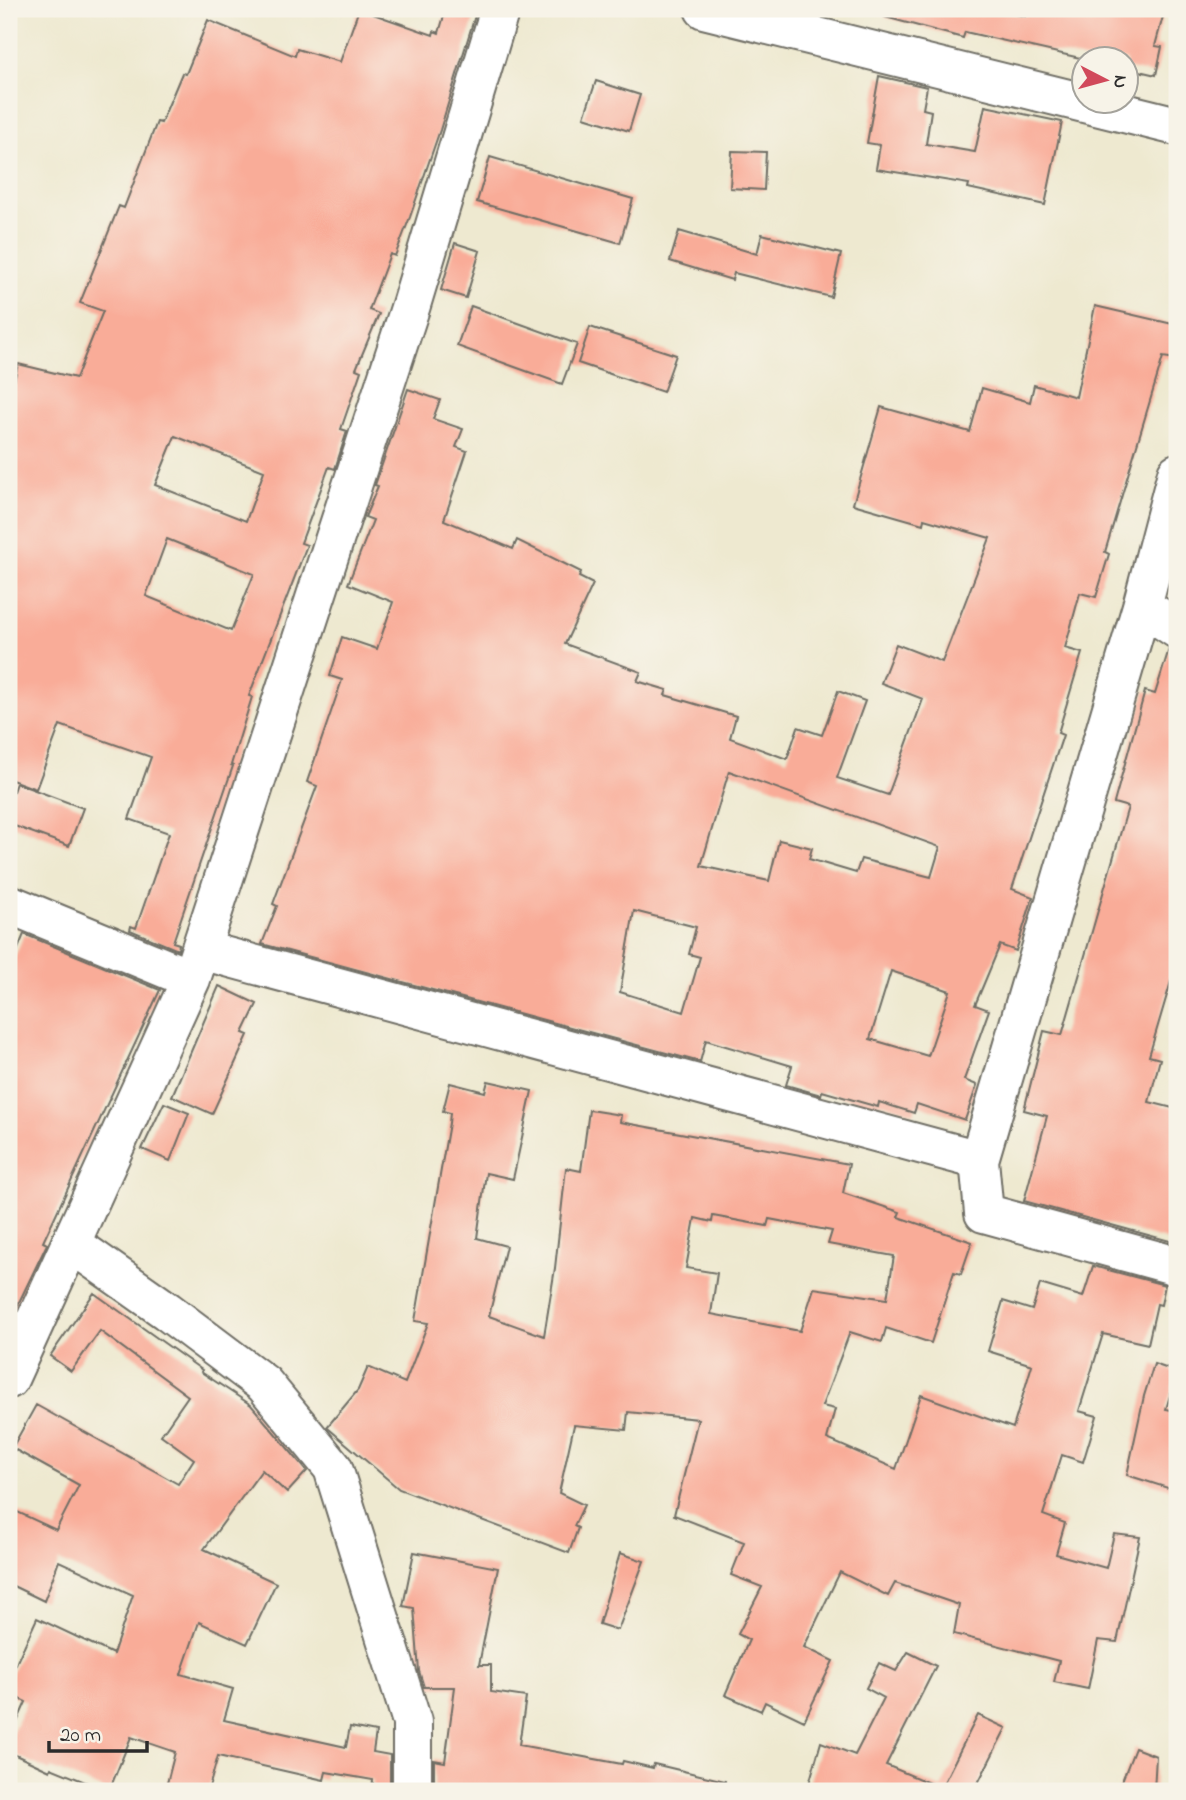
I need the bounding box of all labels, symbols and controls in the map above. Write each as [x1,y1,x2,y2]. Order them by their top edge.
north arrow [1070,46,1140,116]
text: N [1105,74,1134,89]
scale bar [49,1709,147,1753]
text: 20 m [60,1721,101,1751]

